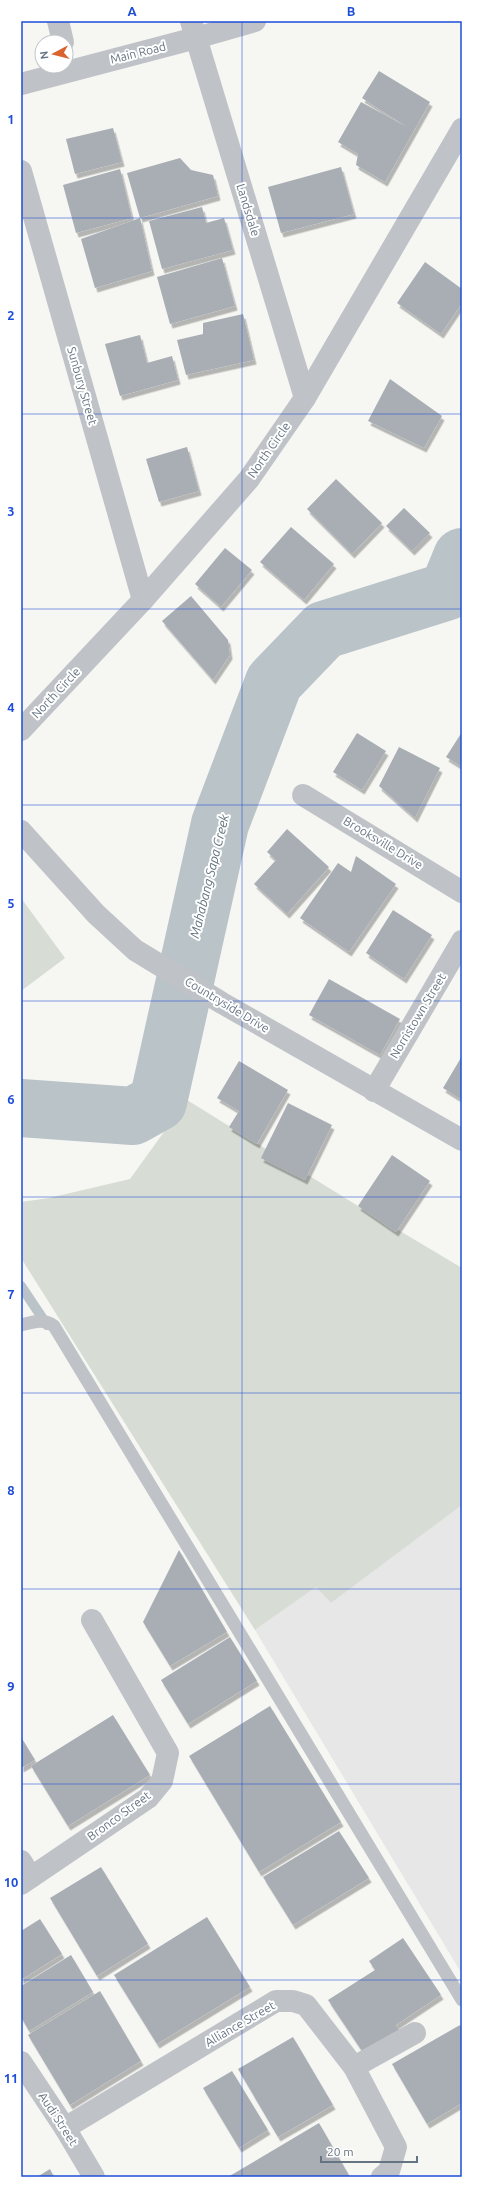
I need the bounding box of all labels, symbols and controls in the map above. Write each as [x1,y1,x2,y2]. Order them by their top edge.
text: A [127,4,137,18]
text: B [347,4,356,18]
north arrow [34,34,74,74]
street label: Main Road [109,39,167,66]
text: N [38,50,51,60]
text: 1 [7,112,15,126]
street label: Landsdale [234,182,263,238]
text: 2 [7,308,15,322]
street label: Sunbury Street [65,345,100,427]
street label: North Circle [245,420,292,480]
text: 3 [7,504,15,518]
street label: North Circle [29,665,82,721]
text: 4 [7,700,15,714]
water label: Mahabang Sapa Creek [187,812,231,939]
street label: Brooksville Drive [341,814,425,871]
text: 5 [7,896,15,910]
street label: Norristown Street [387,971,448,1061]
street label: Countryside Drive [183,974,272,1035]
text: 6 [7,1092,15,1106]
text: 7 [7,1287,15,1301]
text: 8 [7,1483,15,1497]
text: 9 [7,1679,15,1693]
street label: Bronco Street [85,1788,153,1843]
text: 10 [4,1875,18,1889]
street label: Alliance Street [203,1998,277,2049]
text: 11 [4,2071,18,2085]
street label: Audi Street [36,2090,81,2148]
scale bar [321,2138,417,2164]
text: 20 m [327,2145,354,2158]

